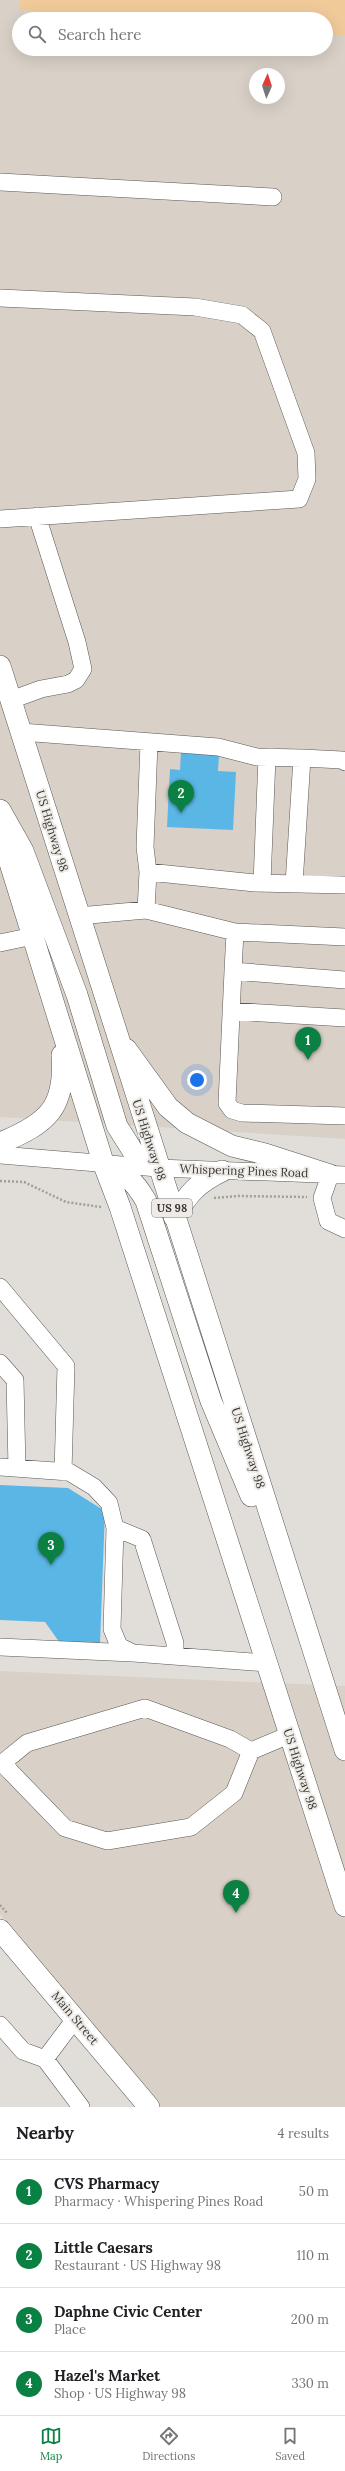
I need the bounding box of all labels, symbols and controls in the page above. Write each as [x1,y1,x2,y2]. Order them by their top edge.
search box [12,12,333,56]
icon: search [26,23,48,45]
text: Search here [58,25,141,44]
north arrow [249,68,285,104]
pin: 2 [168,780,194,813]
street label: US Highway 98 [33,788,72,874]
pin: 1 [295,1027,321,1060]
your location [187,1070,207,1090]
street label: US Highway 98 [129,1097,170,1183]
street label: Whispering Pines Road [179,1161,309,1180]
road number: US 98 [152,1199,192,1217]
street label: US Highway 98 [228,1405,269,1491]
pin: 3 [38,1532,64,1565]
street label: US Highway 98 [280,1726,321,1812]
pin: 4 [223,1880,249,1913]
street label: Main Street [49,1988,102,2048]
text: Nearby [16,2122,74,2144]
text: 4 results [278,2125,329,2142]
text: CVS Pharmacy [54,2174,159,2193]
text: 1 [26,2183,32,2200]
text: 50 m [299,2183,329,2200]
text: Pharmacy · Whispering Pines Road [54,2193,263,2210]
text: Little Caesars [54,2238,153,2257]
text: 2 [26,2247,32,2264]
text: 110 m [296,2247,329,2264]
text: Restaurant · US Highway 98 [54,2257,221,2274]
text: Daphne Civic Center [54,2302,202,2321]
text: 3 [25,2311,33,2328]
text: 200 m [291,2311,329,2328]
text: Place [54,2321,86,2338]
text: Hazel's Market [54,2366,160,2385]
text: 4 [25,2375,33,2392]
text: 330 m [291,2375,329,2392]
text: Shop · US Highway 98 [54,2385,186,2402]
tab: Map [40,2425,62,2463]
tab: Directions [142,2425,195,2463]
tab: Saved [275,2425,305,2463]

